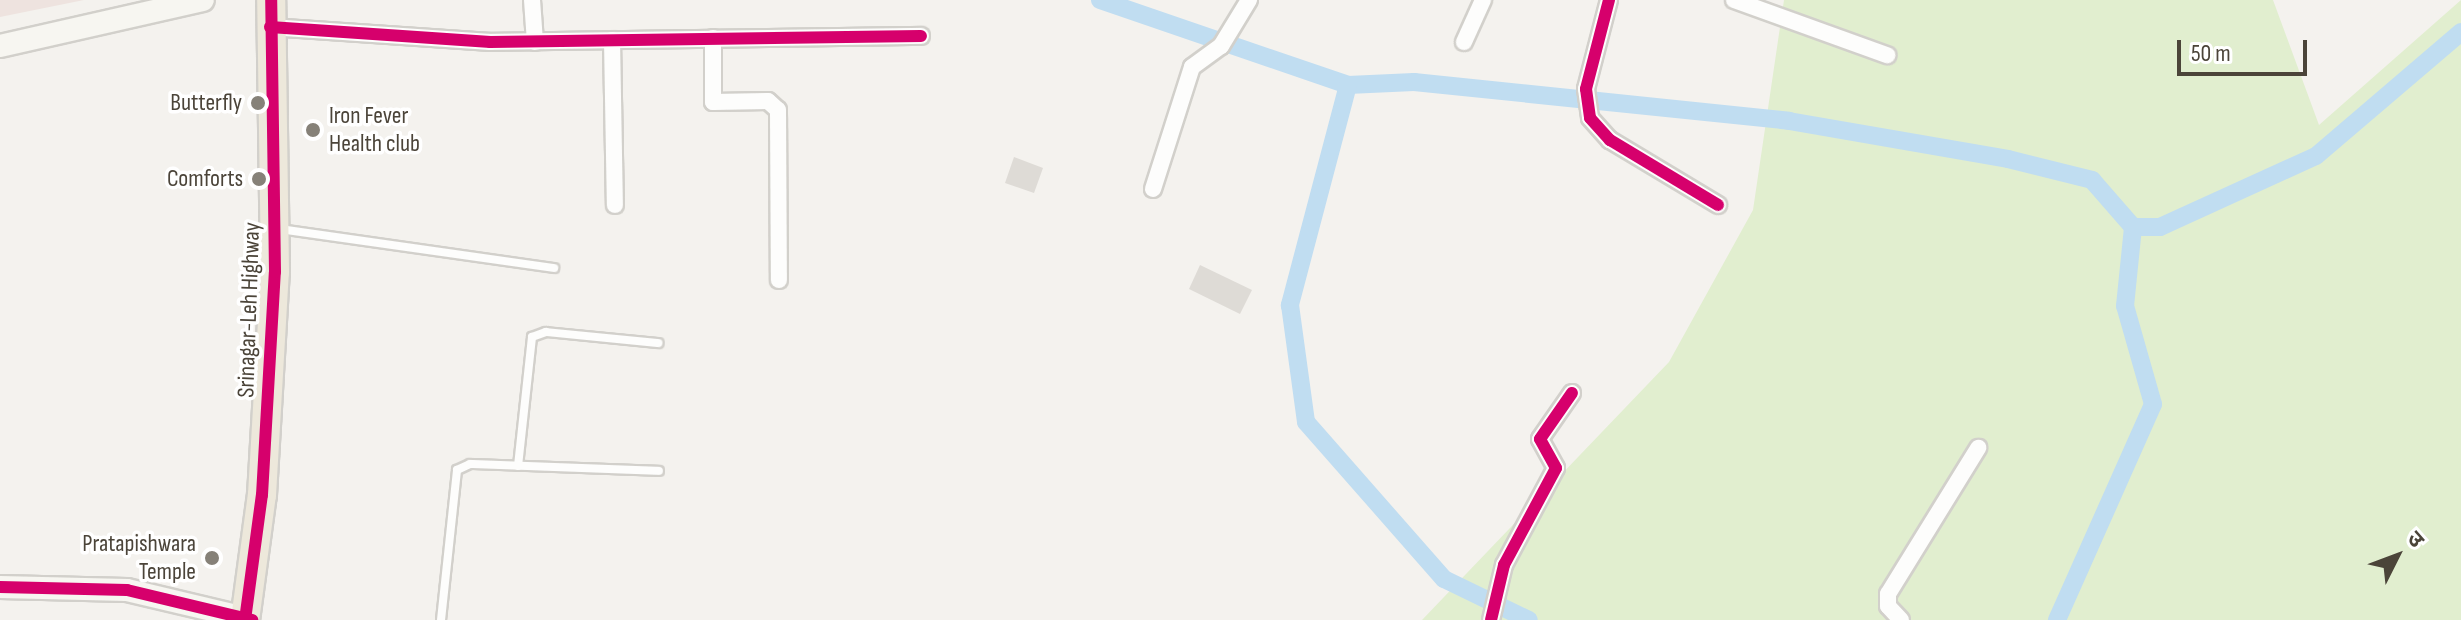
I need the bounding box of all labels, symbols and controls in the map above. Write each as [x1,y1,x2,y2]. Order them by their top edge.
scale bar [2181,24,2311,74]
text: 50 m [2191,39,2231,68]
place label: Butterfly [170,89,242,117]
marker: Butterfly [249,94,267,112]
place label: Iron Fever Health club [329,102,420,158]
marker: Iron Fever Health club [304,121,322,139]
place label: Comforts [167,165,243,193]
marker: Comforts [250,170,268,188]
street label: Srinagar-Leh Highway [232,222,266,398]
north arrow [2357,516,2437,596]
text: उ [2401,526,2430,553]
place label: Pratapishwara Temple [82,530,196,586]
marker: Pratapishwara Temple [203,549,221,567]

